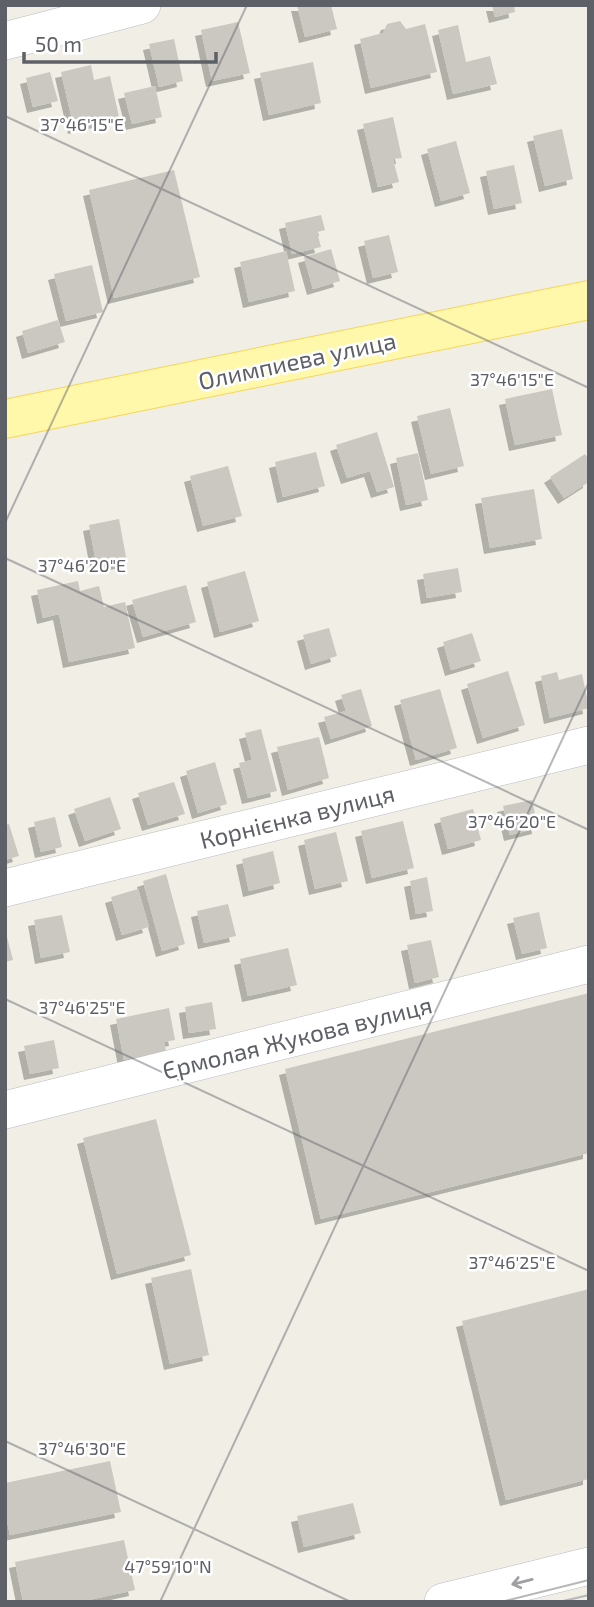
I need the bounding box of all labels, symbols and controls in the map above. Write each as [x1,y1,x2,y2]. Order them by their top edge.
scale bar [24,21,217,65]
text: 50 m [35,31,82,56]
text: 37°46'15"E [40,113,124,135]
street label: Олимпиева улица [196,325,399,396]
text: 37°46'15"E [470,368,554,390]
text: 37°46'20"E [38,554,126,576]
street label: Корнієнка вулиця [197,778,398,855]
text: 37°46'20"E [468,810,556,832]
street label: Єрмолая Жукова вулиця [159,989,435,1086]
text: 37°46'25"E [38,996,126,1018]
text: 37°46'25"E [468,1251,556,1273]
text: 37°46'30"E [38,1437,126,1459]
text: 47°59'10"N [124,1555,212,1577]
one-way arrow [512,1577,534,1590]

